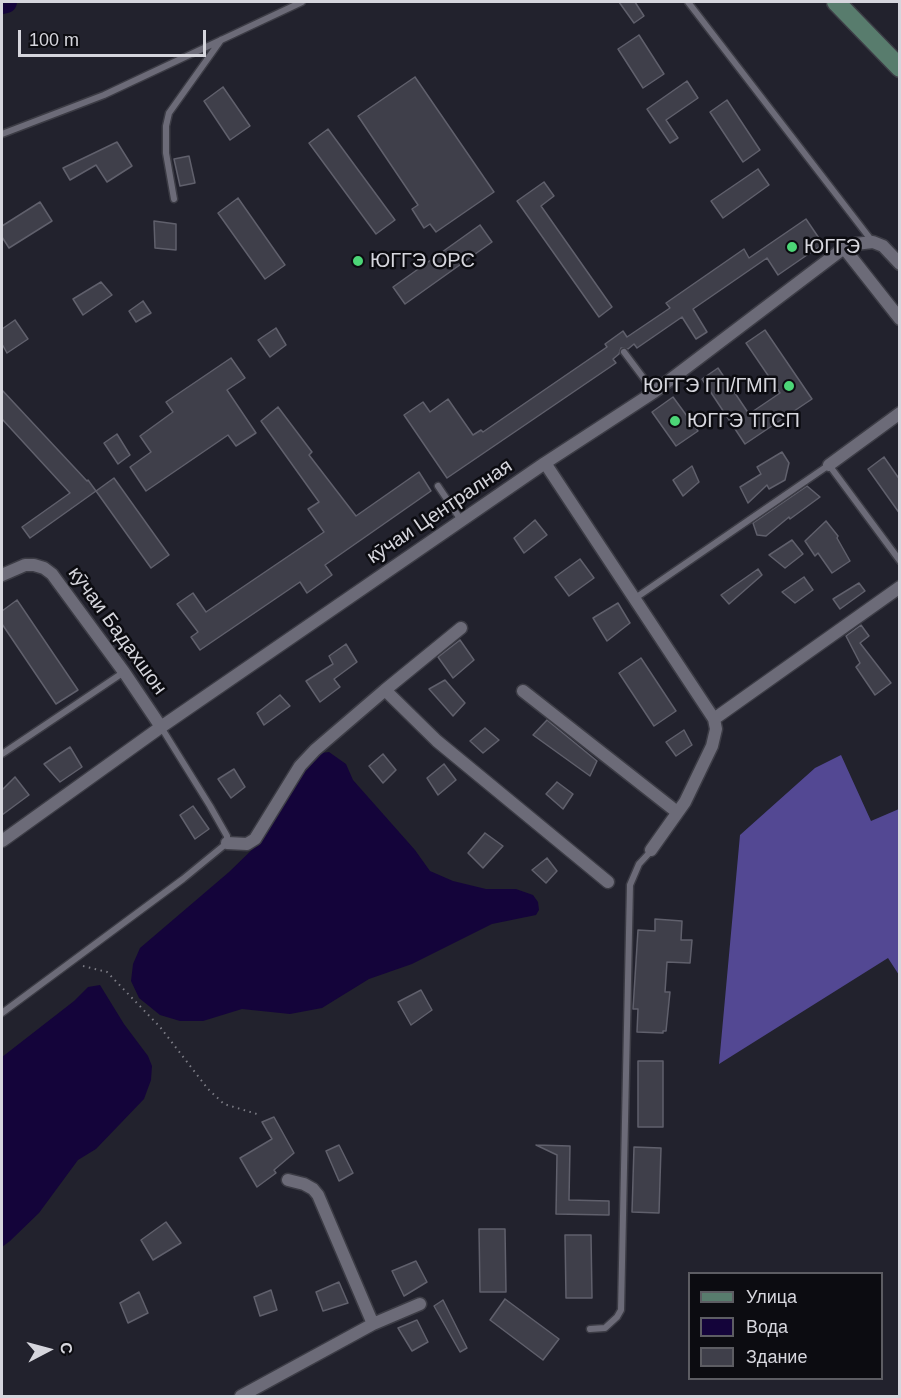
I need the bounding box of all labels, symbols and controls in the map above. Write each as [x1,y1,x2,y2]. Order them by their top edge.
scale bar [21,18,208,56]
text: 100 m [29,30,79,50]
place label: ЮГГЭ [804,235,860,259]
marker: ЮГГЭ [785,240,799,254]
place label: ЮГГЭ ОРС [370,249,475,273]
marker: ЮГГЭ ОРС [351,254,365,268]
place label: ЮГГЭ ГП/ГМП [643,374,777,398]
marker: ЮГГЭ ГП/ГМП [782,379,796,393]
place label: ЮГГЭ ТГСП [687,409,800,433]
marker: ЮГГЭ ТГСП [668,414,682,428]
street label: кӯчаи Централная [363,455,517,569]
street label: кӯчаи Бадахшон [63,562,171,700]
legend [688,1272,883,1380]
text: Улица [746,1287,797,1307]
text: Вода [746,1317,788,1337]
north arrow [18,1320,78,1380]
text: С [57,1341,75,1355]
text: Здание [746,1347,807,1367]

